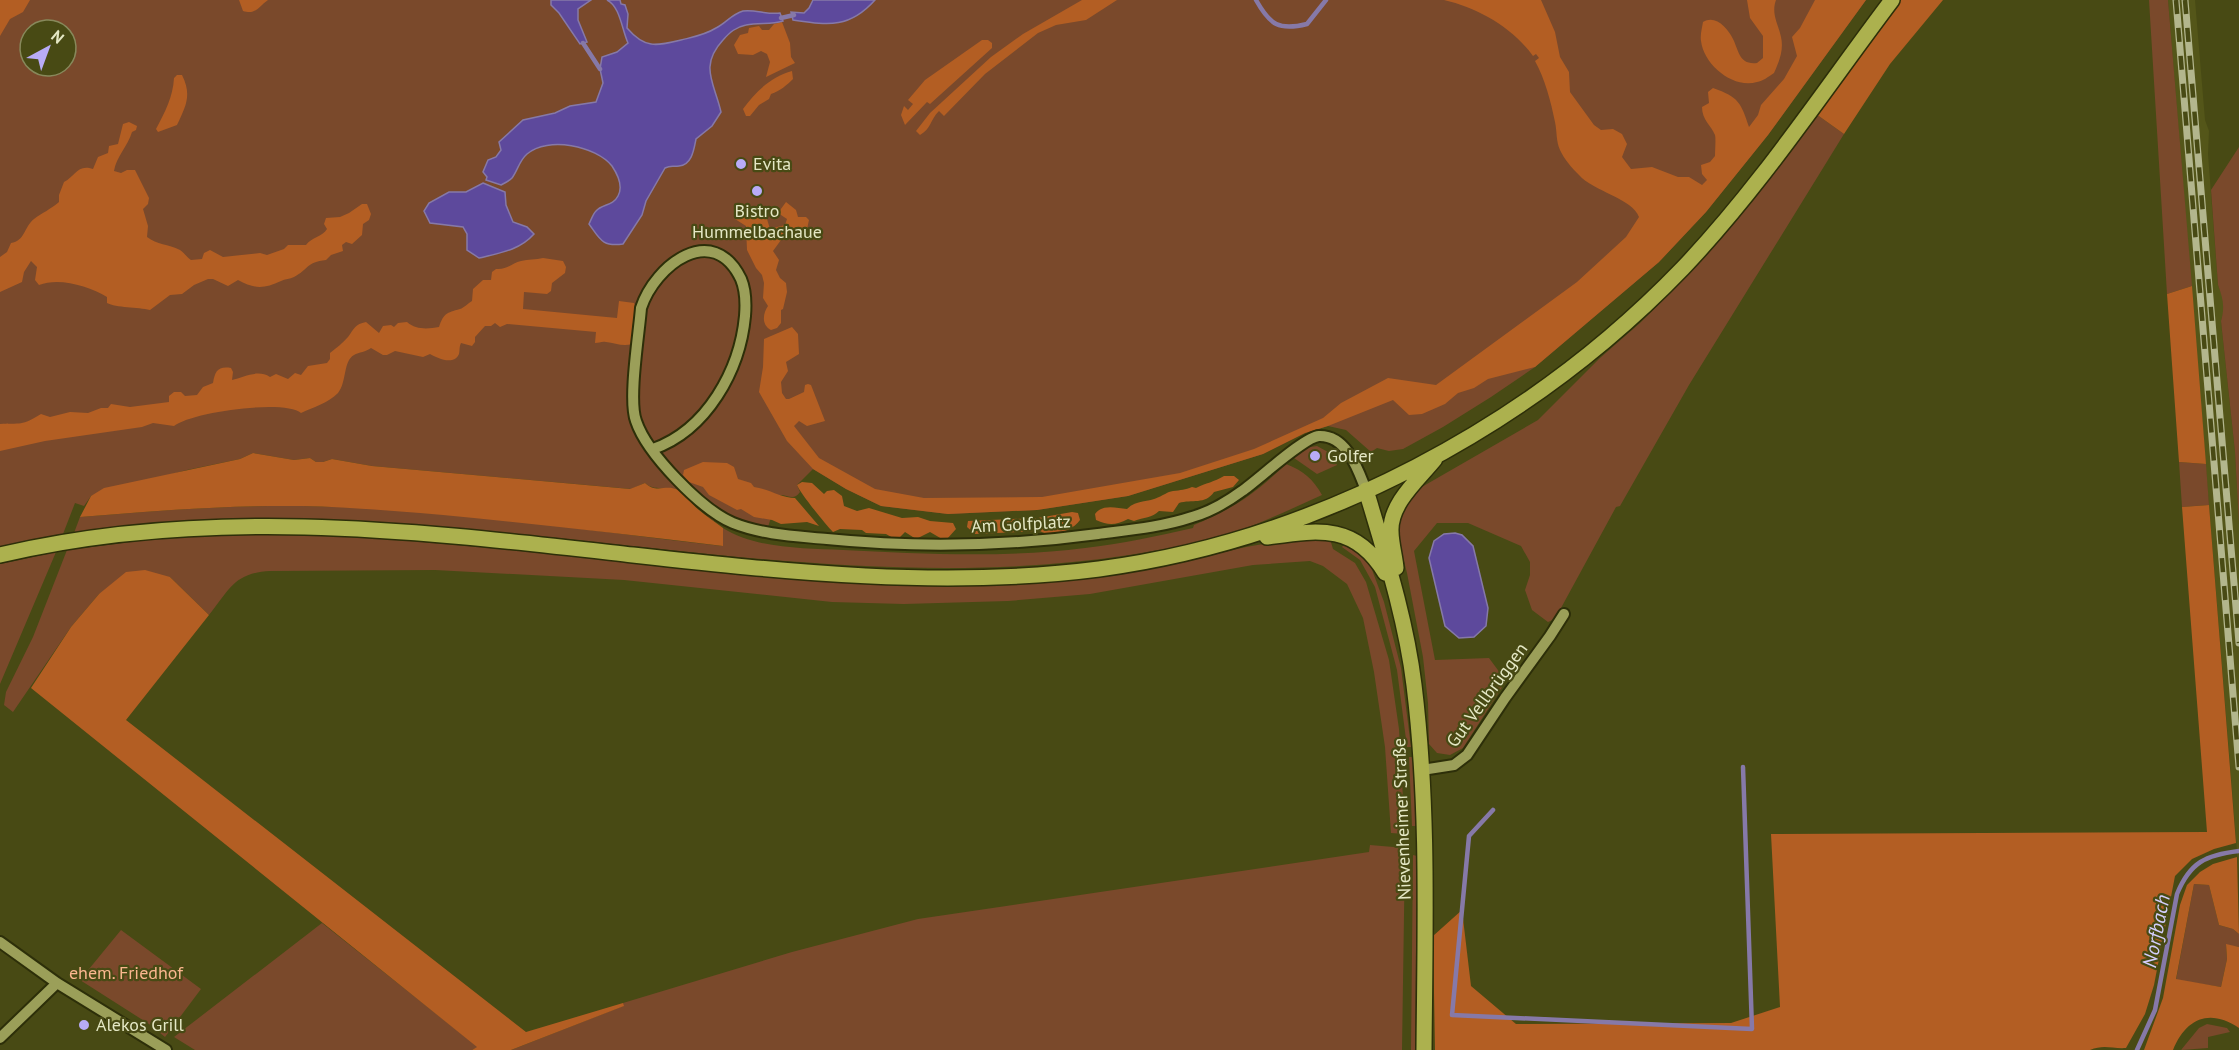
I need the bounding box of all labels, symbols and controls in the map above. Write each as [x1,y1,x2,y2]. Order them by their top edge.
north arrow [18,18,78,78]
text: N [47,26,68,48]
place label: Evita [753,152,791,175]
marker: Evita [734,157,748,171]
marker: Bistro Hummelbachaue [750,184,764,198]
place label: Bistro Hummelbachaue [692,199,822,243]
place label: Golfer [1327,444,1374,467]
marker: Golfer [1308,449,1322,463]
street label: Am Golfplatz [971,509,1071,538]
street label: Gut Vellbrüggen [1441,638,1532,752]
street label: Nievenheimer Straße [1387,738,1416,900]
water label: Norfbach [2136,892,2176,970]
park label: ehem. Friedhof [69,961,184,984]
place label: Alekos Grill [96,1013,185,1036]
marker: Alekos Grill [77,1018,91,1032]

